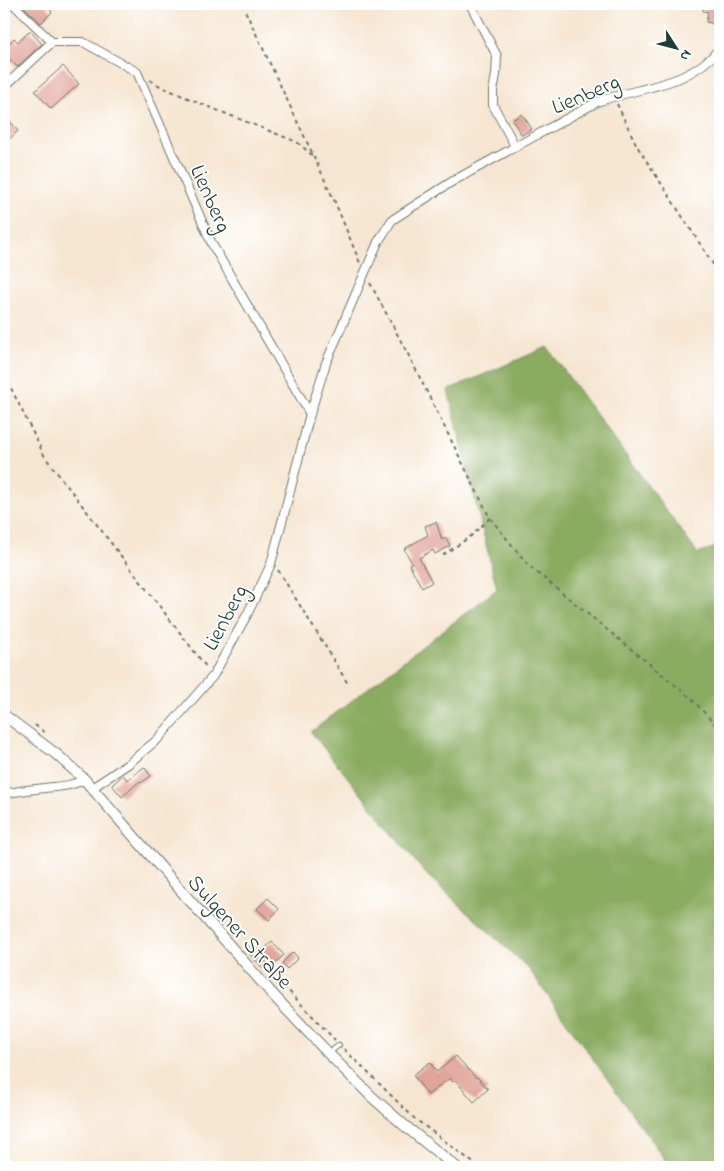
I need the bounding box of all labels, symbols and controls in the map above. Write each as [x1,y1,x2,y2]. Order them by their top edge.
north arrow [652,22,702,72]
text: N [674,45,697,65]
street label: Lienberg [547,67,626,125]
street label: Lienberg [179,160,238,239]
street label: Lienberg [196,579,258,658]
street label: Sulgener Straße [178,869,299,998]

